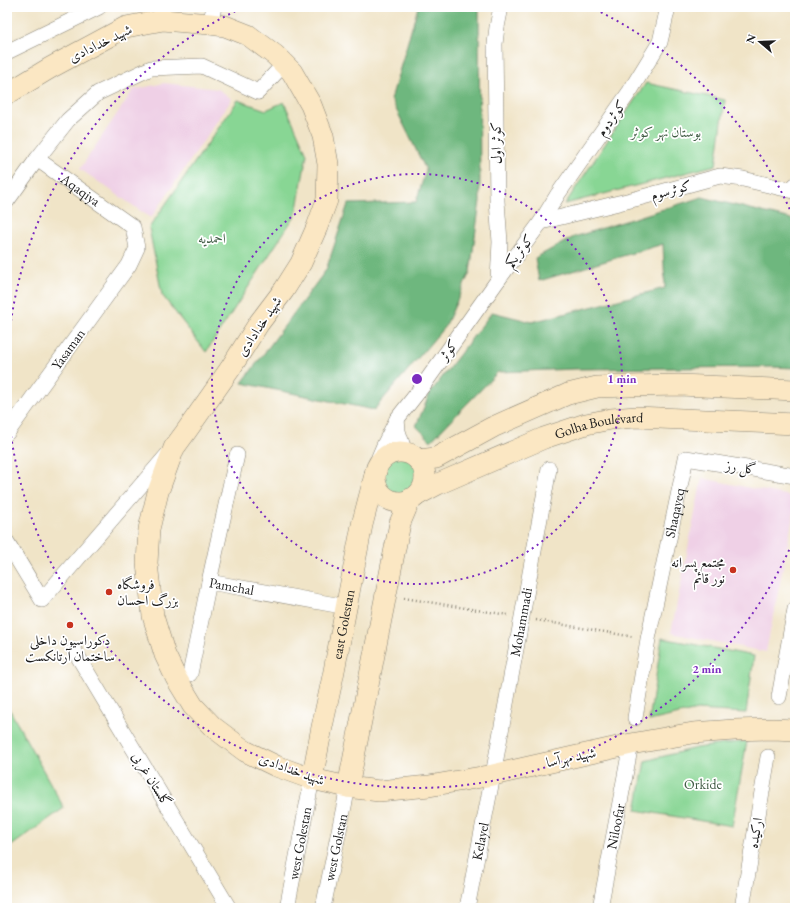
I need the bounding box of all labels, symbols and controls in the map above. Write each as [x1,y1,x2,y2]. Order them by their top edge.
street label: شهید خدادادی [65,20,135,67]
north arrow [740,22,780,62]
text: N [742,32,759,45]
street label: کوثردوم [592,96,633,142]
street label: کوثر اول [487,122,505,164]
park label: بوستان نهر کوثر [629,123,702,142]
street label: Aqaqiya [56,169,104,210]
street label: کوثرسوم [649,176,694,208]
park label: احمدیه [198,229,226,247]
street label: کوثر یکم [500,231,542,274]
street label: شهید خدادادی [232,292,287,360]
street label: Yasaman [47,325,89,373]
street label: کوثر [433,336,462,366]
text: 1 min [607,371,637,387]
centre of rings [410,372,424,386]
street label: Golha Boulevard [552,408,645,443]
street label: گل رز [722,455,758,480]
street label: Shaqayeq [661,486,689,539]
place label: مجتمع پسرانه نور قائم [671,553,726,591]
marker: مجتمع پسرانه نور قائم [728,565,738,575]
street label: Pamchal [208,573,256,599]
place label: فروشگاه بزرگ احسان [117,575,179,609]
street label: Mohammadi [506,586,536,658]
marker: فروشگاه بزرگ احسان [104,587,114,597]
street label: east Golestan [327,587,359,660]
marker: دکوراسیون داخلی ساختمان آرتانکست [65,620,75,630]
place label: دکوراسیون داخلی ساختمان آرتانکست [25,631,115,665]
text: 2 min [692,661,722,677]
street label: شهید مهرآسا [544,743,598,772]
street label: گلستان غربی [127,748,176,810]
street label: شهید خدادادی [256,749,327,790]
park label: Orkide [684,775,722,793]
street label: Niloofar [602,802,629,851]
street label: west Golestan [284,804,316,881]
street label: west Golstan [320,811,351,883]
street label: ارکیده [743,816,767,850]
street label: Kelayel [468,820,493,862]

